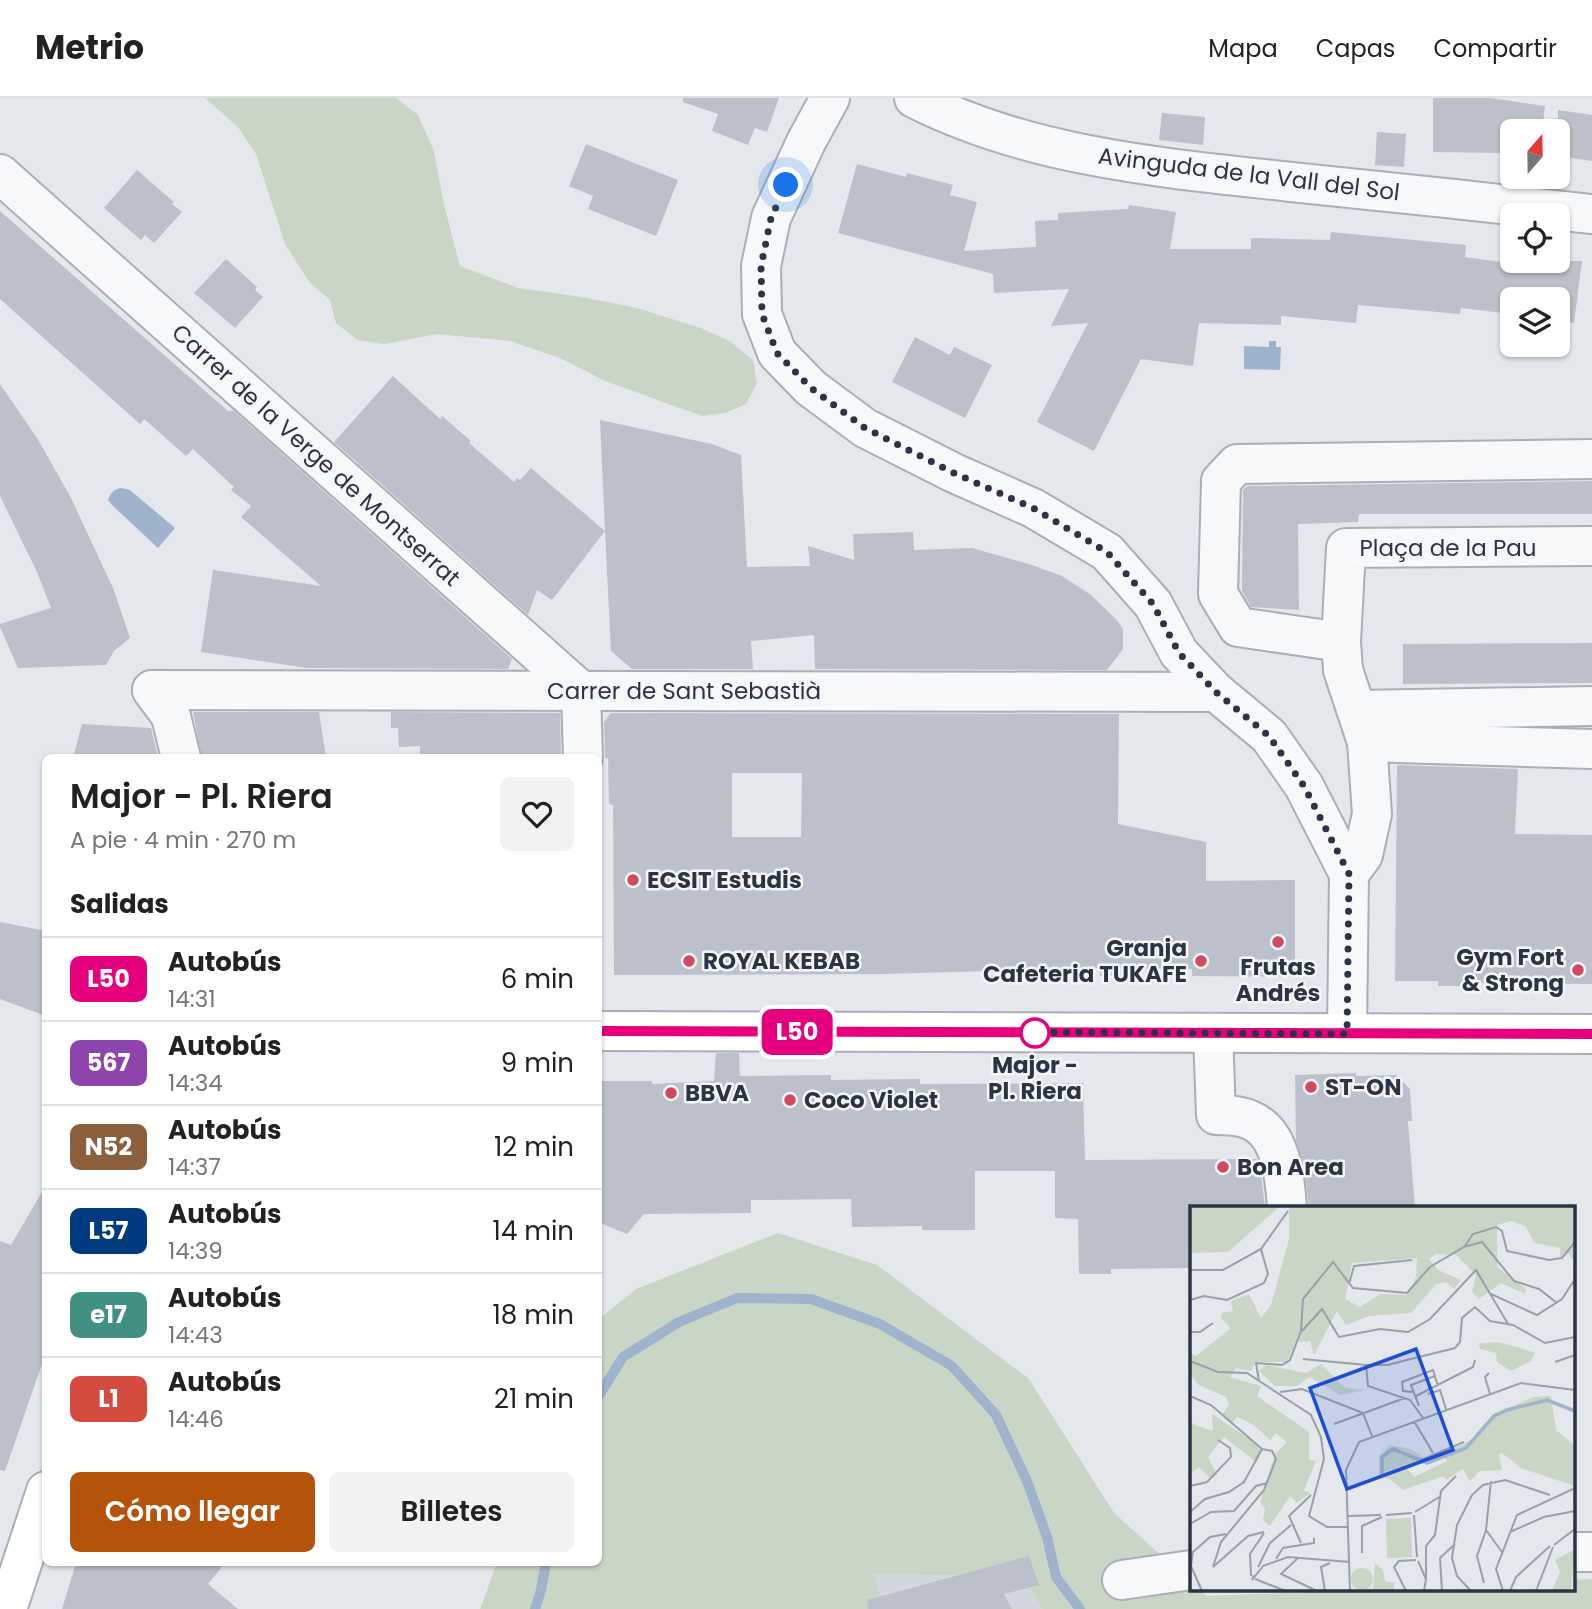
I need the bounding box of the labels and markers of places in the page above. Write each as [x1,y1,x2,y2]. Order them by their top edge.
place label: ECSIT Estudis [647,864,802,896]
marker: ECSIT Estudis [625,872,641,888]
place label: Granja Cafeteria TUKAFE [983,932,1187,990]
marker: Frutas Andrés [1270,934,1286,950]
place label: Gym Fort & Strong [1456,941,1564,999]
place label: ROYAL KEBAB [703,945,860,977]
place label: Frutas Andrés [1236,951,1320,1009]
marker: ROYAL KEBAB [681,953,697,969]
marker: Granja Cafeteria TUKAFE [1193,953,1209,969]
marker: Gym Fort & Strong [1570,962,1586,978]
marker: Major - Pl. Riera [1020,1018,1050,1048]
place label: Major - Pl. Riera [988,1049,1082,1107]
place label: ST-ON [1325,1071,1401,1103]
place label: BBVA [685,1077,749,1109]
marker: ST-ON [1303,1079,1319,1095]
place label: Coco Violet [804,1084,938,1116]
marker: BBVA [663,1085,679,1101]
marker: Coco Violet [782,1092,798,1108]
place label: Bon Area [1237,1151,1344,1183]
marker: Bon Area [1215,1159,1231,1175]

